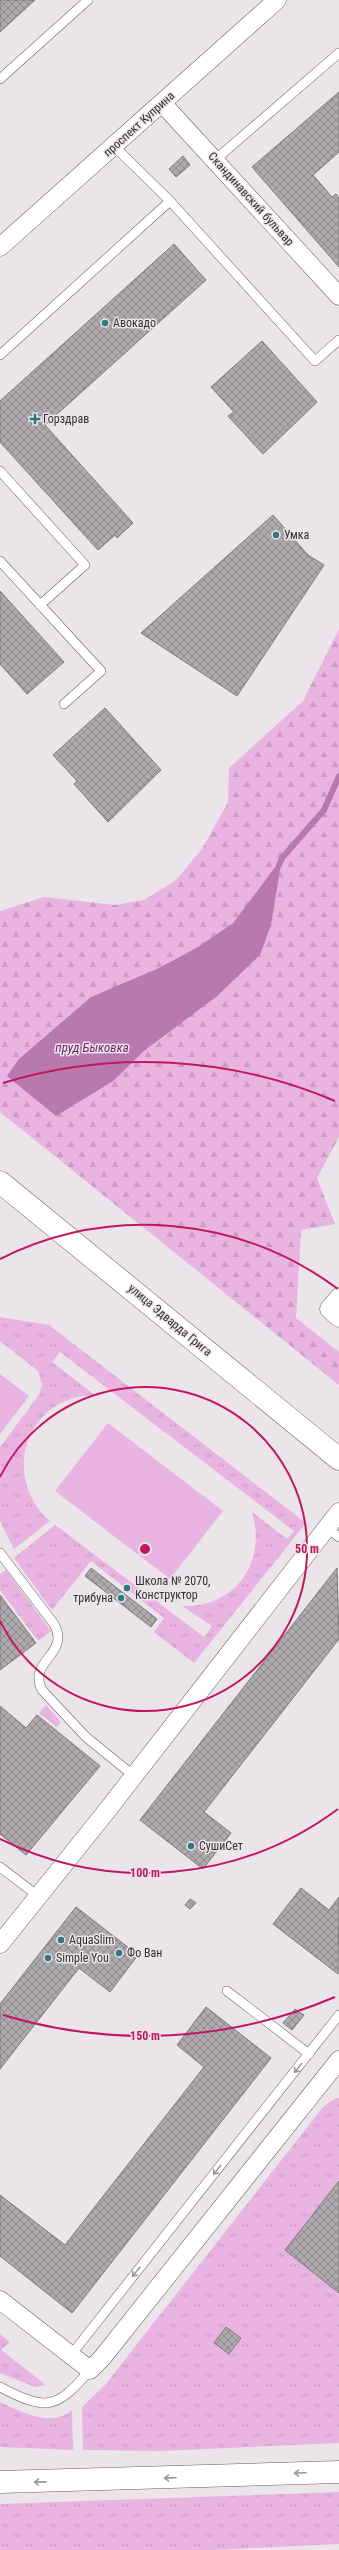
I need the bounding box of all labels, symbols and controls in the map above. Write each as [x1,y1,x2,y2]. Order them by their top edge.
street label: проспект Куприна [101,88,177,159]
street label: Скандинавский бульвар [205,149,297,249]
place label: Авокадо [113,316,156,330]
marker: Авокадо [100,318,110,328]
place label: Горздрав [43,412,89,426]
marker: Горздрав [30,414,40,424]
place label: Умка [284,528,309,542]
marker: Умка [271,530,281,540]
water label: пруд Быковка [55,1040,129,1055]
street label: улица Эдварда Грига [125,1281,215,1359]
centre of rings [138,1542,152,1556]
text: 50 m [295,1542,319,1556]
place label: Школа № 2070, Конструктор [135,1574,210,1602]
marker: Школа № 2070, Конструктор [122,1583,132,1593]
place label: трибуна [73,1591,113,1605]
marker: трибуна [116,1593,126,1603]
place label: СушиСет [199,1839,243,1853]
marker: СушиСет [186,1841,196,1851]
text: 100 m [130,1866,160,1880]
place label: AquaSlim [69,1933,114,1947]
marker: AquaSlim [56,1935,66,1945]
place label: Фо Ван [127,1946,162,1960]
marker: Фо Ван [114,1948,124,1958]
place label: Simple You [56,1951,109,1965]
marker: Simple You [43,1953,53,1963]
text: 150 m [130,2029,160,2043]
one-way arrow [293,2063,302,2074]
one-way arrow [213,2165,221,2176]
one-way arrow [132,2267,141,2278]
one-way arrow [294,2469,307,2477]
one-way arrow [164,2475,177,2482]
one-way arrow [34,2478,47,2486]

